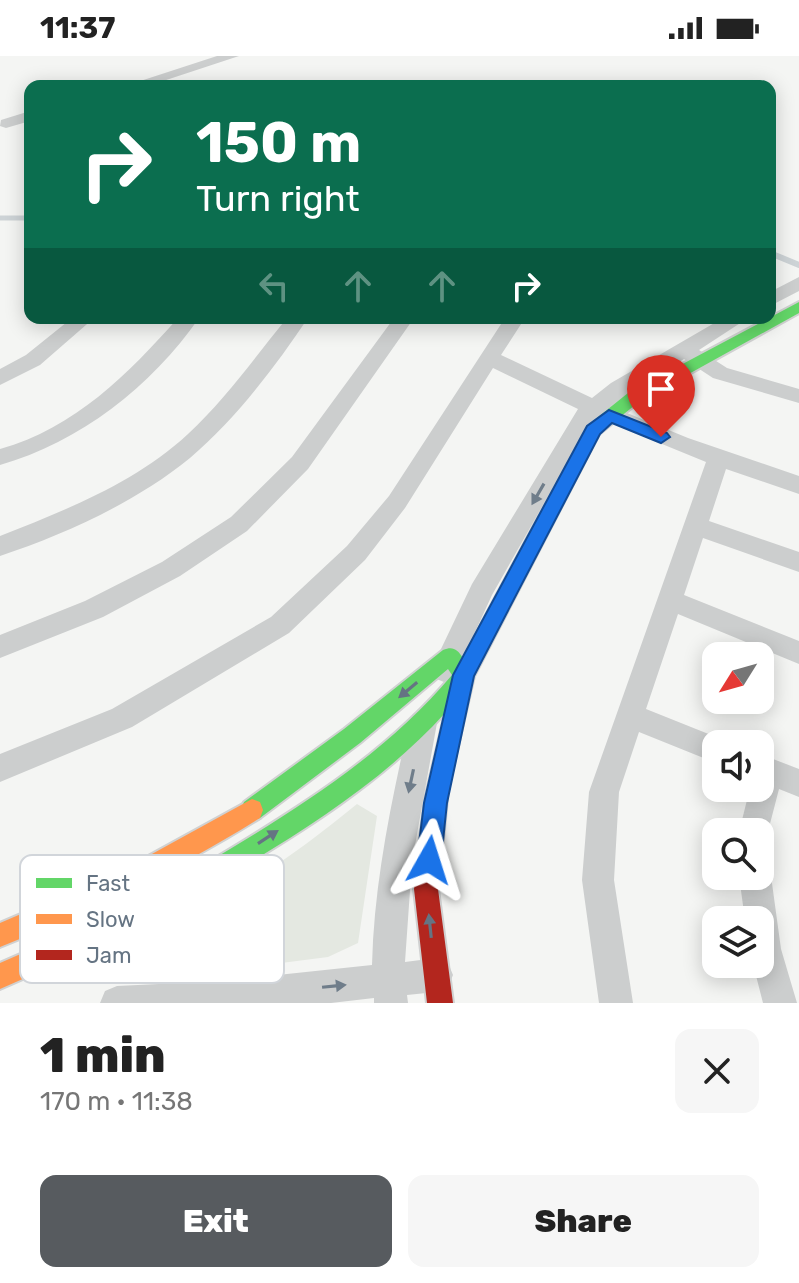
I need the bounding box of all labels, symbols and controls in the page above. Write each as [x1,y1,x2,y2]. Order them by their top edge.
text: 11:37 [40,10,116,46]
text: 150 m [196,110,361,176]
icon: right [64,112,168,216]
text: Turn right [196,177,360,220]
icon: left [252,264,296,308]
icon: ahead [336,264,380,308]
icon: ahead [420,264,464,308]
icon: right [504,264,548,308]
pin [627,355,695,437]
icon: arrive [639,367,683,411]
one-way arrow [531,483,545,505]
north arrow [702,642,774,714]
map controls [702,642,774,978]
one-way arrow [398,681,418,698]
button: sound [702,730,774,802]
one-way arrow [404,769,417,794]
position arrow [387,818,471,902]
button: search [702,818,774,890]
one-way arrow [257,830,278,845]
legend [20,855,284,983]
text: Fast [86,870,131,897]
text: Slow [86,906,135,933]
button: layers [702,906,774,978]
one-way arrow [424,913,437,938]
text: Jam [86,942,132,969]
one-way arrow [322,980,347,993]
text: 1 min [40,1027,166,1084]
button: close [675,1029,759,1113]
text: 170 m · 11:38 [40,1086,193,1117]
button: Exit [40,1175,392,1267]
button: Share [408,1175,759,1267]

